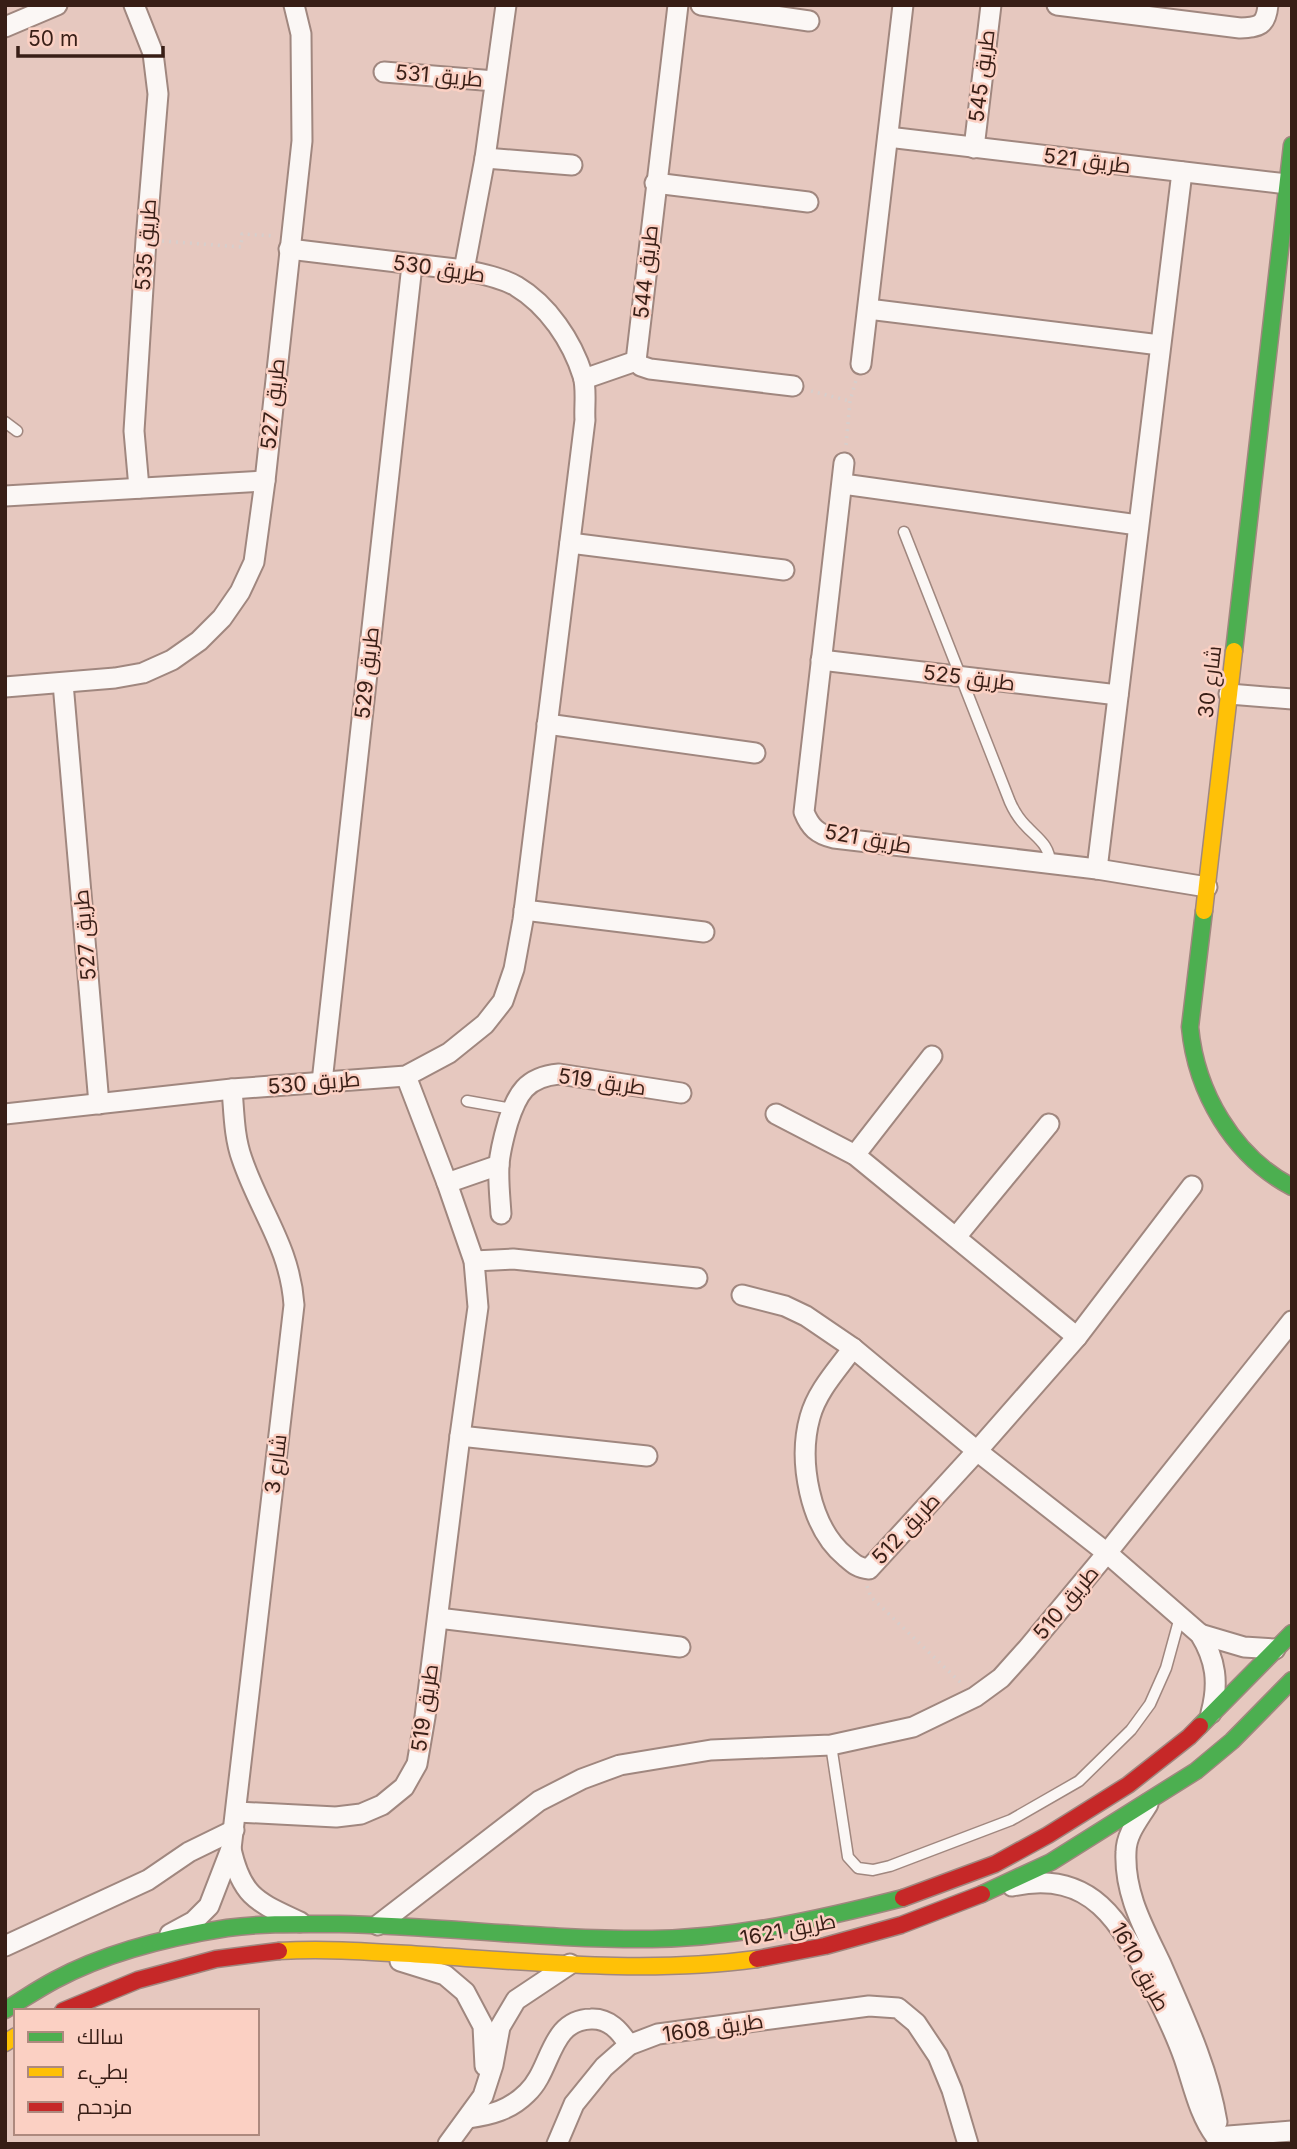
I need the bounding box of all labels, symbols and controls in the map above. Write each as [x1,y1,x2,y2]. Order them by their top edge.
scale bar [18,14,163,58]
text: 50 m [28,26,78,51]
street label: طريق 545 [963,28,1001,124]
street label: طريق 531 [394,59,484,93]
street label: طريق 521 [1042,143,1132,179]
street label: طريق 535 [130,198,162,292]
street label: طريق 544 [628,224,664,320]
street label: طريق 530 [391,250,487,288]
street label: طريق 527 [255,357,291,451]
street label: طريق 529 [349,626,385,720]
street label: شارع 30 [1193,644,1228,720]
street label: طريق 525 [922,659,1016,697]
street label: طريق 521 [822,819,914,859]
street label: طريق 527 [68,888,102,982]
street label: طريق 519 [556,1063,648,1101]
street label: طريق 530 [267,1066,361,1100]
street label: شارع 3 [259,1433,294,1495]
street label: طريق 512 [866,1488,946,1570]
street label: طريق 510 [1028,1561,1104,1645]
street label: طريق 519 [406,1662,444,1754]
street label: طريق 1621 [738,1908,838,1952]
street label: طريق 1610 [1105,1918,1175,2016]
street label: طريق 1608 [661,2008,765,2048]
legend [14,2009,259,2135]
text: سالك [77,2024,124,2049]
text: بطيء [77,2059,128,2088]
text: مزدحم [77,2094,132,2121]

